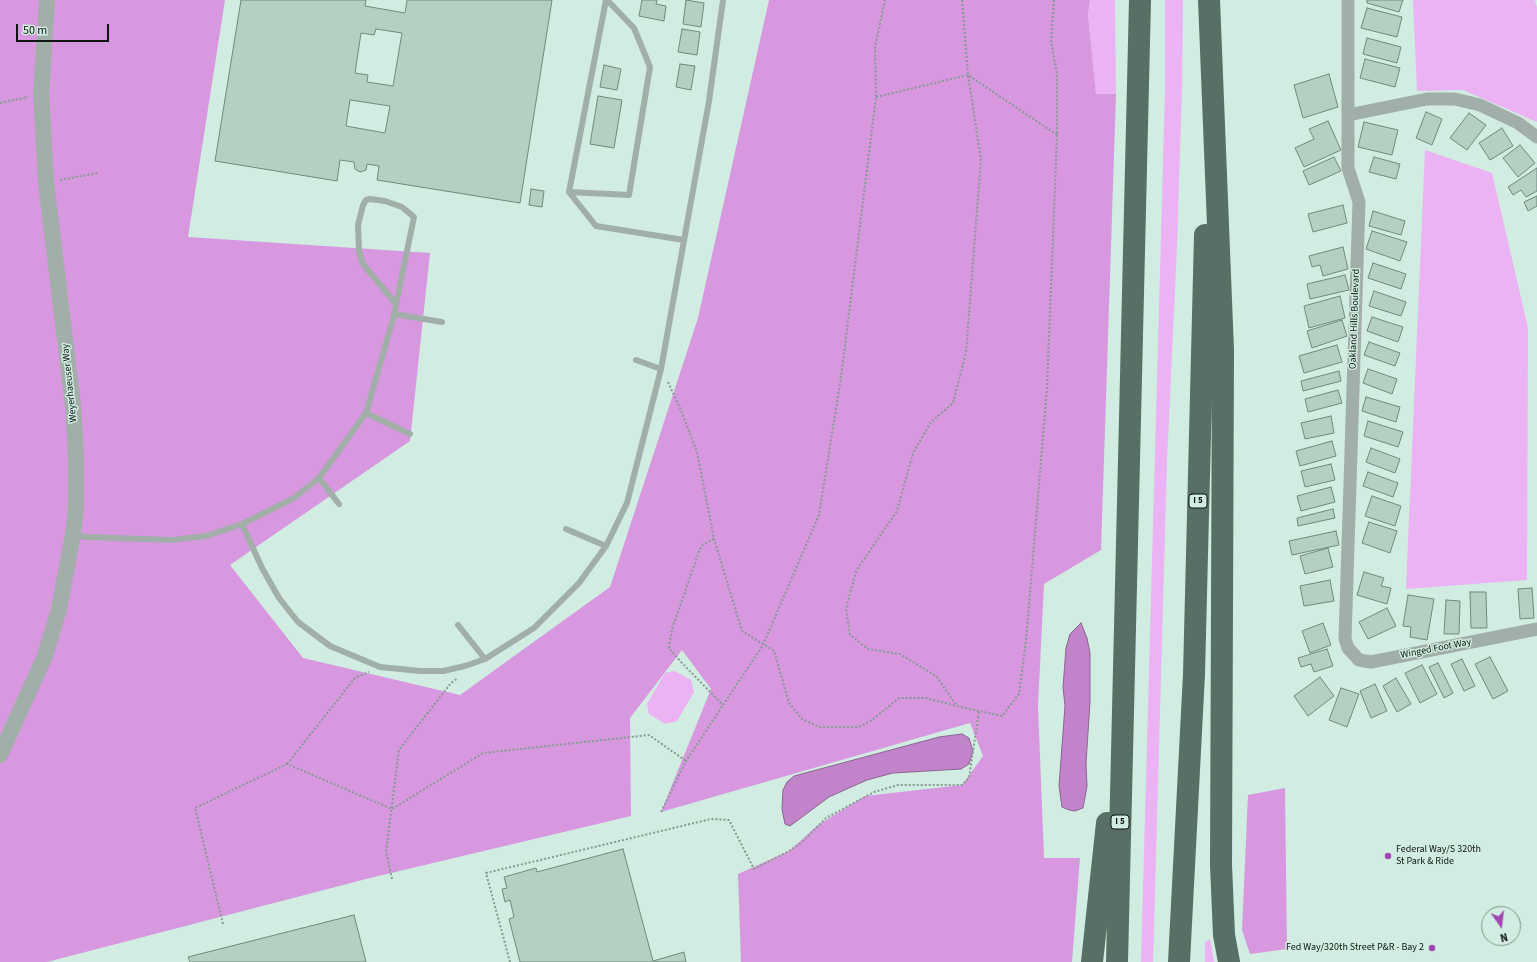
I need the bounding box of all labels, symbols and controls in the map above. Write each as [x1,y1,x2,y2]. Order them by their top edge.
scale bar [18,16,111,42]
text: 50 m [23,22,47,39]
street label: Oakland Hills Boulevard [1347,269,1363,369]
street label: Weyerhaeuser Way [60,343,80,423]
road number: I 5 [1189,494,1207,508]
street label: Winged Foot Way [1400,636,1472,662]
road number: I 5 [1111,815,1129,829]
place label: Federal Way/S 320th St Park & Ride [1396,844,1481,868]
marker: Federal Way/S 320th St Park & Ride [1383,851,1393,861]
north arrow [1481,906,1521,946]
text: N [1498,929,1509,945]
place label: Fed Way/320th Street P&R - Bay 2 [1286,942,1424,954]
marker: Fed Way/320th Street P&R - Bay 2 [1427,943,1437,953]

